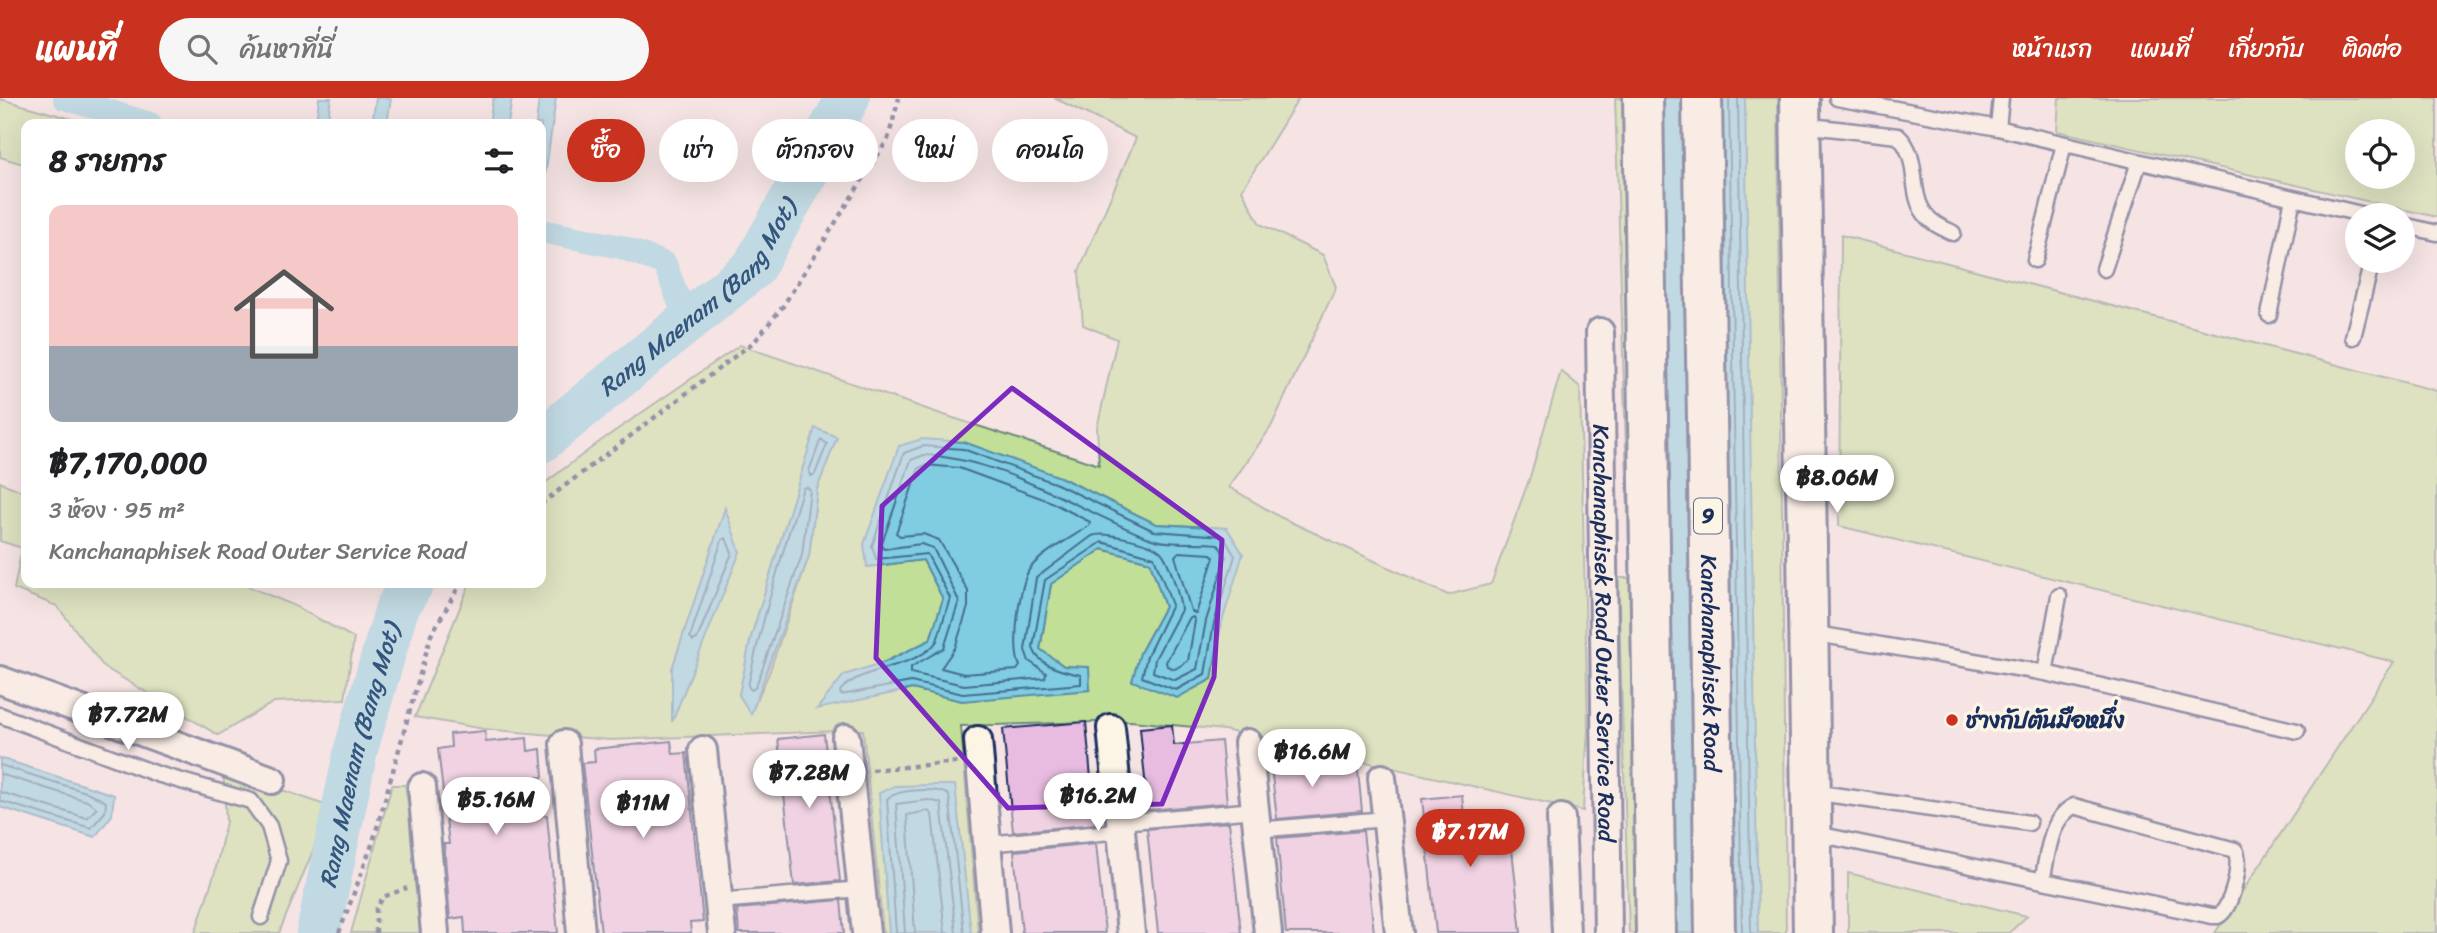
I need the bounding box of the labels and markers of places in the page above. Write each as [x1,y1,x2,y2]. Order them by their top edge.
pin: ฿8.06M [1780,456,1894,515]
pin: ฿7.72M [71,692,185,752]
place label: ช่างกัปตันมือหนึ่ง [1966,699,2125,741]
marker: ช่างกัปตันมือหนึ่ง [1944,712,1960,728]
pin: ฿16.6M [1255,730,1369,789]
pin: ฿7.28M [752,750,866,810]
pin: ฿16.2M [1041,774,1155,833]
pin: ฿5.16M [439,778,553,837]
pin: ฿11M [602,780,684,840]
pin: ฿7.17M [1413,810,1527,869]

